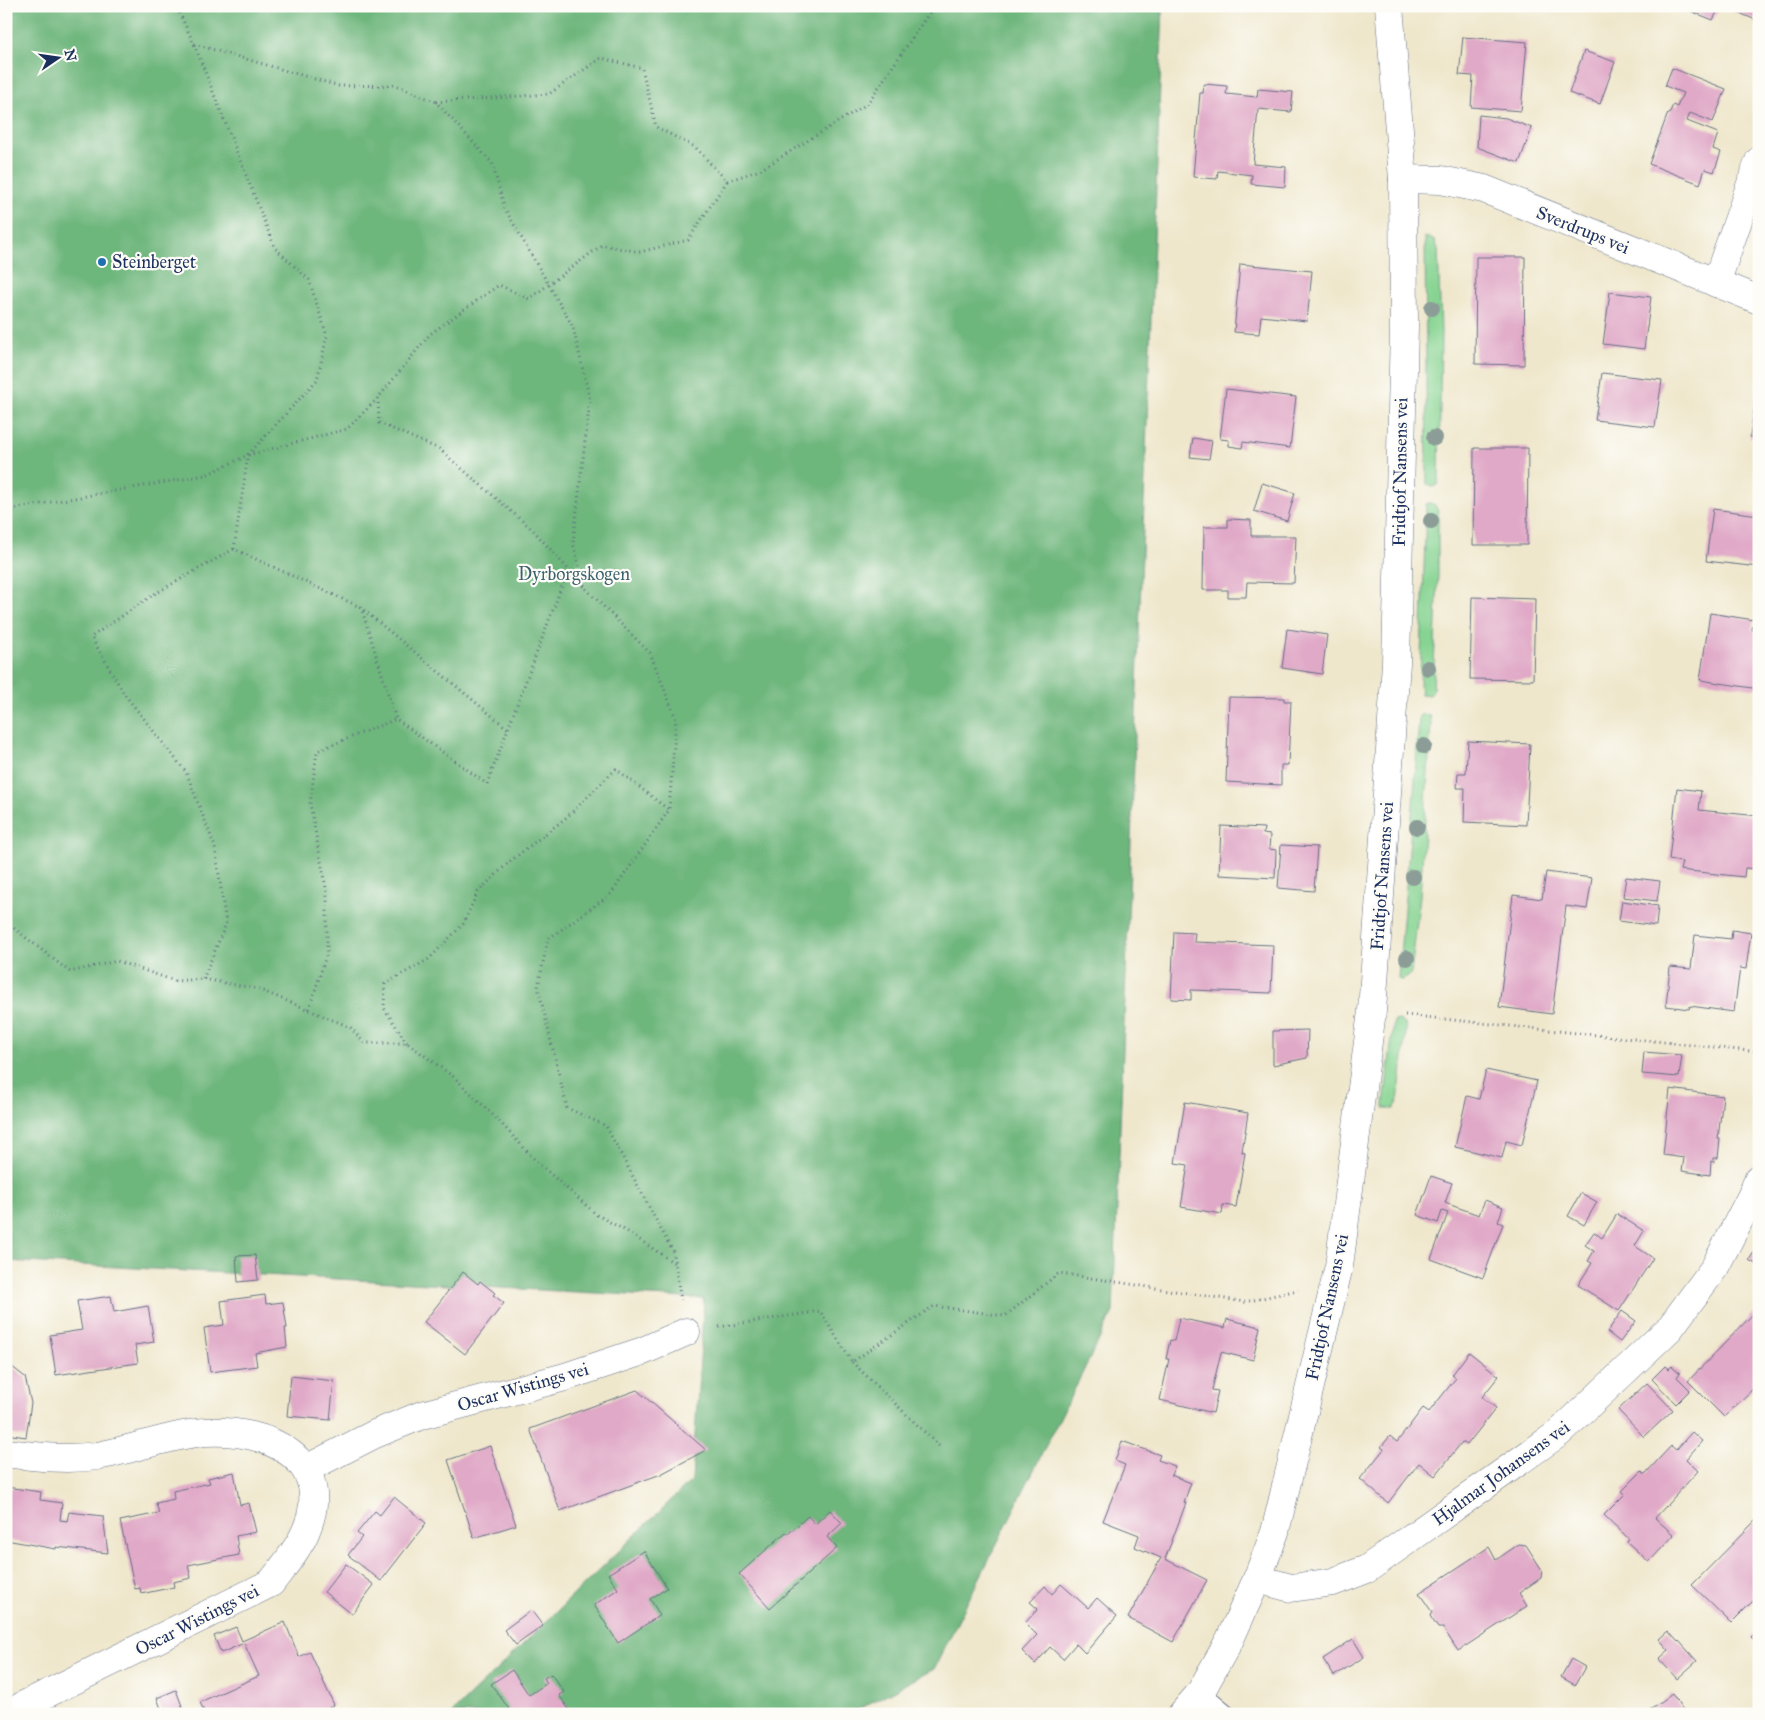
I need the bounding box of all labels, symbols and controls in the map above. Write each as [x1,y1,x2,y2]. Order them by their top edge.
north arrow [32,32,82,82]
text: N [61,47,80,63]
street label: Sverdrups vei [1533,201,1633,259]
place label: Steinberget [112,251,197,274]
marker: Steinberget [96,256,108,268]
street label: Fridtjof Nansens vei [1388,397,1412,547]
park label: Dyrborgskogen [518,563,630,586]
street label: Fridtjof Nansens vei [1366,801,1398,951]
street label: Fridtjof Nansens vei [1301,1232,1353,1382]
street label: Oscar Wistings vei [455,1358,591,1417]
street label: Hjalmar Johansens vei [1428,1416,1575,1531]
street label: Oscar Wistings vei [132,1579,263,1661]

